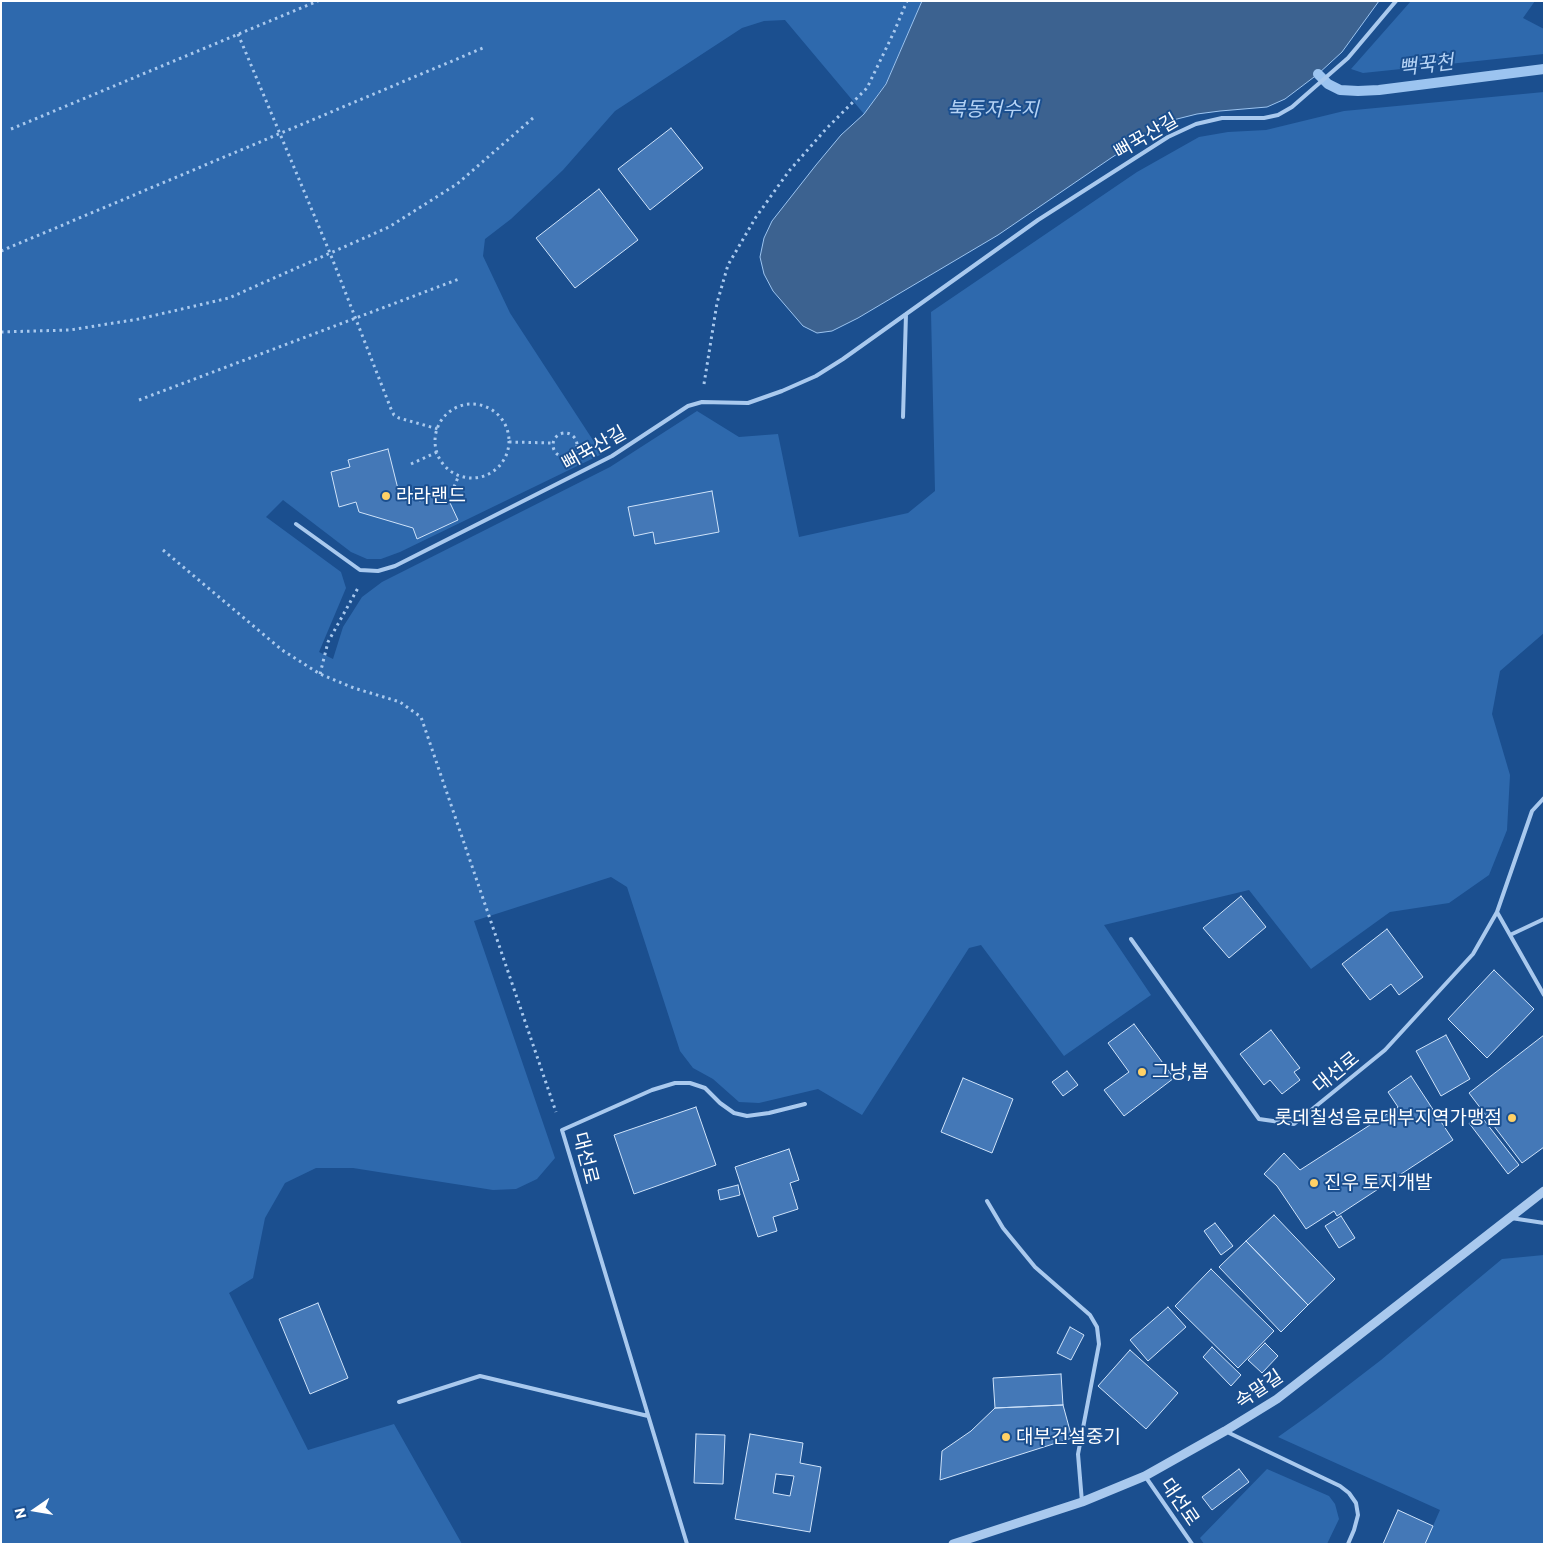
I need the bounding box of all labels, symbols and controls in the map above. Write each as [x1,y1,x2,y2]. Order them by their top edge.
water label: 뻑꾹천 [1397,50,1455,80]
water label: 북동저수지 [947,97,1039,121]
street label: 뻐꾹산길 [1110,109,1182,163]
street label: 뻐꾹산길 [558,421,630,475]
place label: 라라랜드 [396,485,466,507]
marker: 라라랜드 [380,490,392,502]
street label: 대선로 [1308,1047,1364,1097]
place label: 그냥,봄 [1152,1061,1209,1083]
marker: 그냥,봄 [1136,1066,1148,1078]
place label: 롯데칠성음료대부지역가맹점 [1275,1107,1502,1129]
marker: 롯데칠성음료대부지역가맹점 [1506,1112,1518,1124]
street label: 대선로 [569,1130,603,1186]
place label: 진우 토지개발 [1324,1172,1433,1194]
marker: 진우 토지개발 [1308,1177,1320,1189]
street label: 속말길 [1231,1365,1287,1413]
place label: 대부건설중기 [1016,1426,1121,1448]
marker: 대부건설중기 [1000,1431,1012,1443]
street label: 대선로 [1156,1474,1204,1530]
north arrow [10,1485,60,1535]
text: N [10,1506,29,1521]

